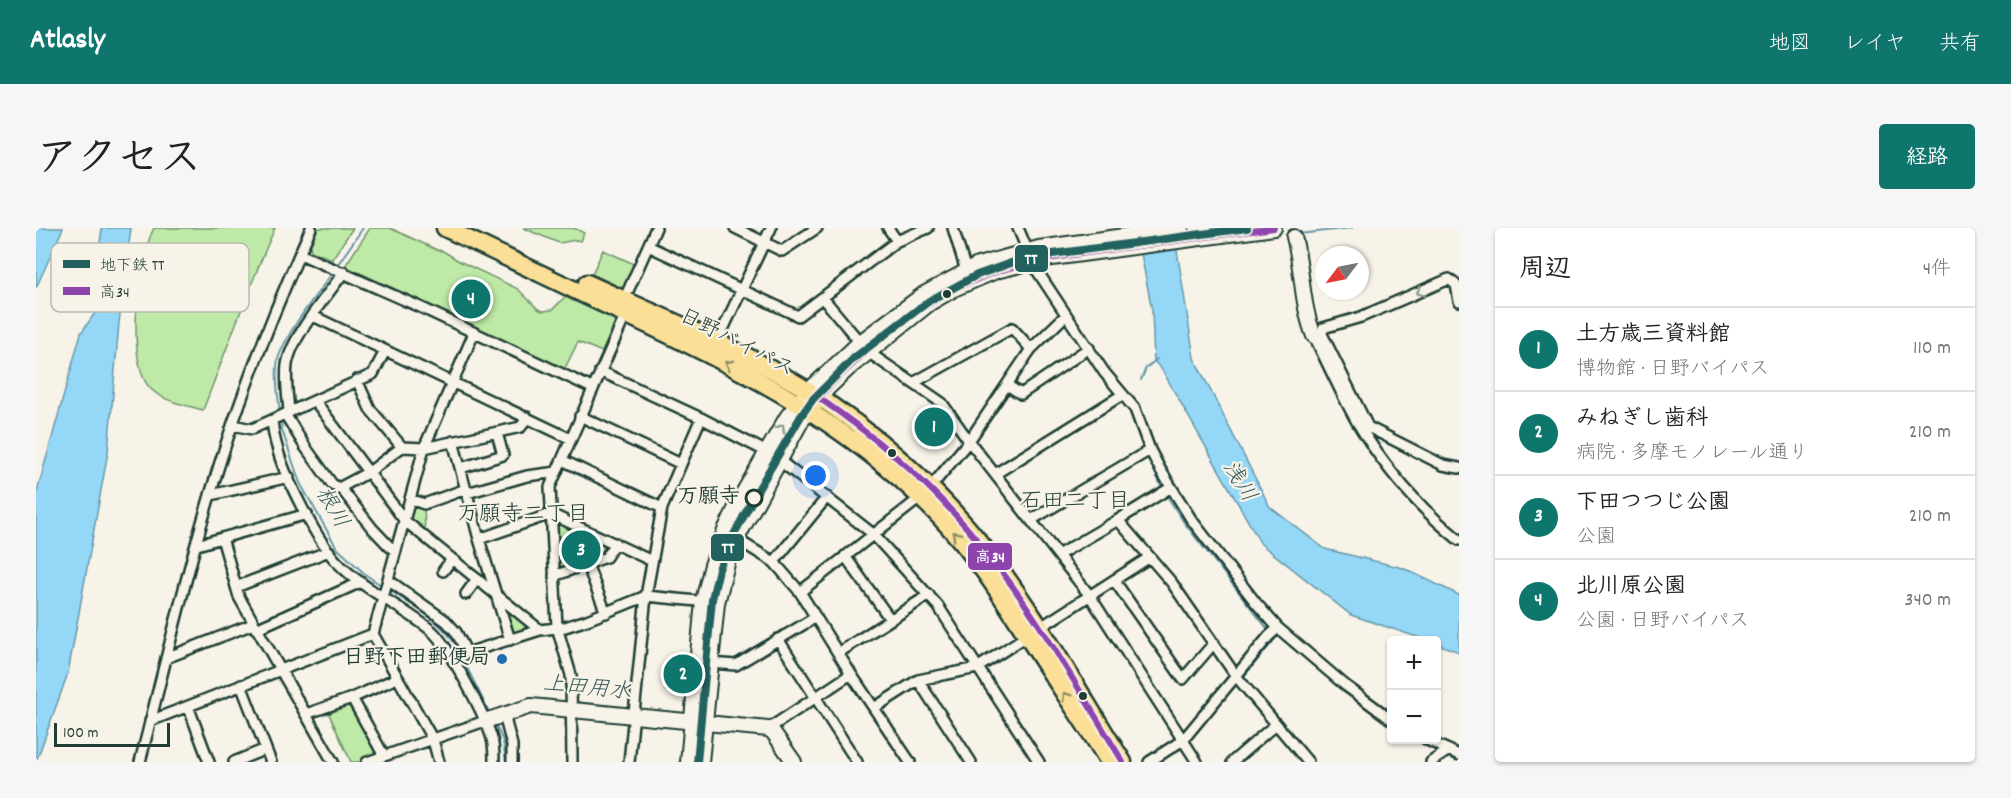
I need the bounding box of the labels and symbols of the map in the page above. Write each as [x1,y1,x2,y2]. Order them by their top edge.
legend [51,243,249,312]
line badge: TT [1014,244,1049,273]
north arrow [1315,246,1369,300]
text: TT [1025,249,1038,272]
text: 地下鉄 TT [100,255,165,278]
pin: 4 [452,276,490,322]
text: 高34 [100,282,130,305]
one-way arrow [1415,285,1426,297]
unlabelled marker [941,288,953,300]
street label: 日野バイパス [673,302,799,386]
one-way arrow [724,360,735,371]
pin: 1 [914,404,954,450]
one-way arrow [773,424,785,434]
unlabelled marker [886,447,898,459]
water label: 浅川 [1213,455,1263,509]
your location [801,461,830,490]
water label: 根川 [307,481,355,535]
place label: 万願寺 [677,483,740,513]
district label: 石田二丁目 [1020,487,1130,518]
marker: 万願寺 [745,489,763,507]
district label: 万願寺二丁目 [457,500,589,531]
pin: 3 [562,528,600,572]
one-way arrow [952,531,963,542]
line badge: TT [710,533,745,562]
text: TT [722,538,735,561]
line badge: 高34 [967,542,1013,571]
text: 高34 [975,547,1005,570]
place label: 日野下田郵便局 [343,644,490,674]
marker: 日野下田郵便局 [495,652,509,666]
pin: 2 [664,652,702,696]
water label: 上田用水 [542,669,632,709]
unlabelled marker [1077,690,1089,702]
one-way arrow [1062,691,1073,702]
scale bar [54,720,170,748]

